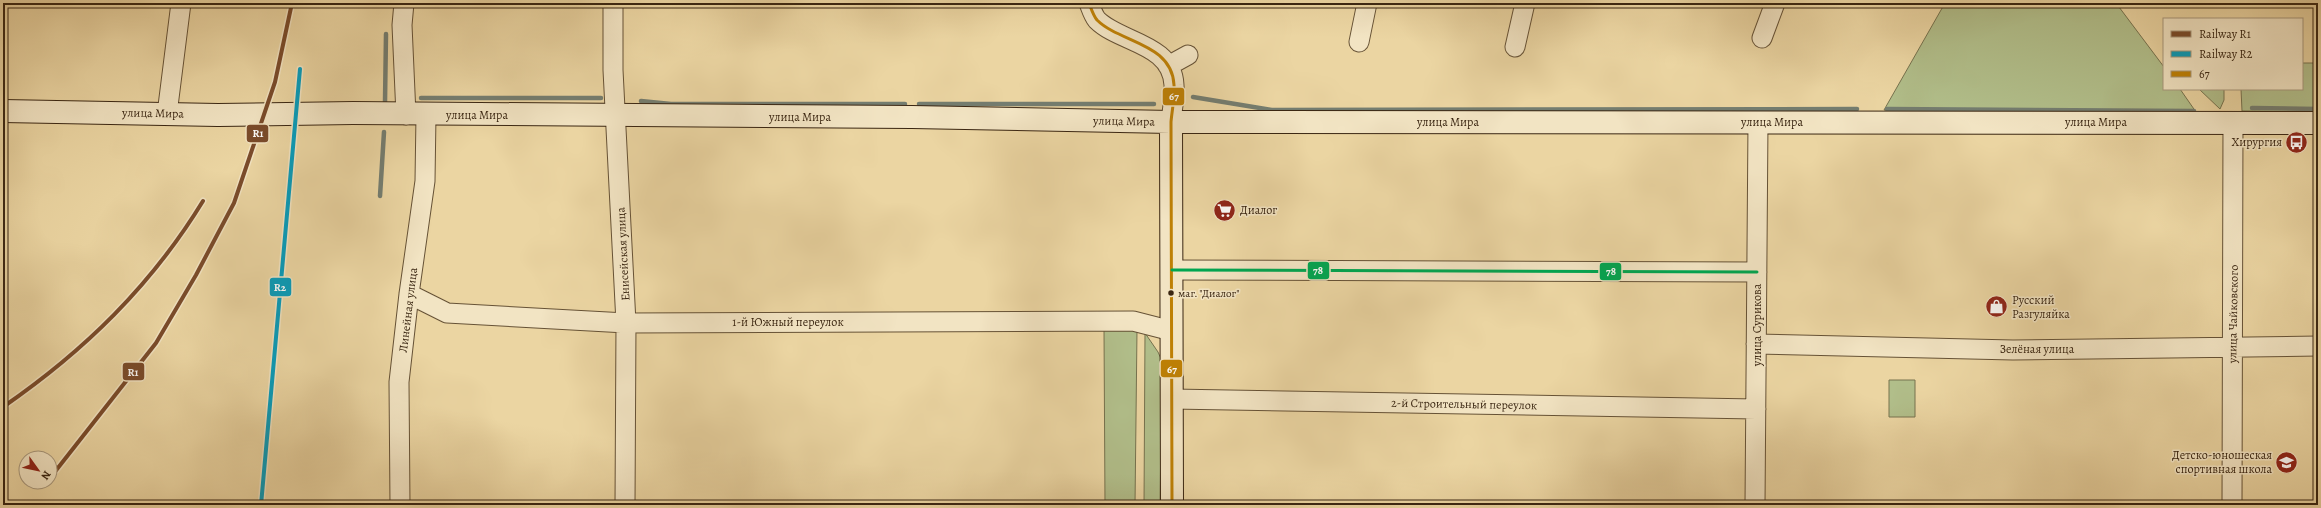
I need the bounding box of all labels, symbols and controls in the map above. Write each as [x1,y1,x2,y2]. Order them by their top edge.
legend [2163,18,2303,90]
text: Railway R1 [2199,26,2251,42]
text: Railway R2 [2199,46,2253,62]
text: 67 [2199,66,2211,82]
line badge: 67 [1162,87,1185,106]
text: 67 [1169,89,1179,104]
street label: улица Мира [121,104,185,122]
street label: улица Мира [445,107,508,123]
street label: улица Мира [768,109,831,125]
street label: улица Мира [1092,112,1156,130]
street label: улица Мира [1416,114,1479,130]
street label: улица Мира [1740,114,1803,130]
street label: улица Мира [2064,114,2127,130]
line badge: R1 [246,124,269,143]
text: R1 [253,126,264,141]
bus stop icon: Хирургия [2284,129,2310,155]
place label: Хирургия [2231,134,2282,150]
supermarket icon: Диалог [1211,197,1237,223]
place label: Диалог [1240,202,1277,218]
street label: Енисейская улица [613,206,633,301]
line badge: 78 [1307,261,1330,280]
line badge: 78 [1599,262,1622,281]
text: 78 [1313,263,1323,278]
text: 78 [1606,264,1616,279]
street label: улица Чайковского [2224,265,2242,364]
street label: Линейная улица [395,266,421,353]
line badge: R2 [269,277,292,297]
text: R2 [274,280,287,295]
street label: улица Сурикова [1749,283,1765,367]
place label: маг. "Диалог" [1178,286,1239,301]
marker: маг. "Диалог" [1166,288,1176,298]
place label: Русский Разгуляйка [2012,292,2070,322]
shop icon: Русский Разгуляйка [1984,294,2010,320]
street label: 1-й Южный переулок [732,314,844,330]
street label: Зелёная улица [2000,341,2075,357]
line badge: 67 [1160,359,1183,378]
line badge: R1 [122,362,145,381]
text: 67 [1167,362,1177,377]
text: R1 [128,365,139,380]
street label: 2-й Строительный переулок [1391,395,1537,413]
place label: Детско-юношеская спортивная школа [2172,447,2272,477]
school or university icon: Детско-юношеская спортивная школа [2274,449,2300,475]
north arrow [18,450,58,490]
text: N [37,468,54,483]

